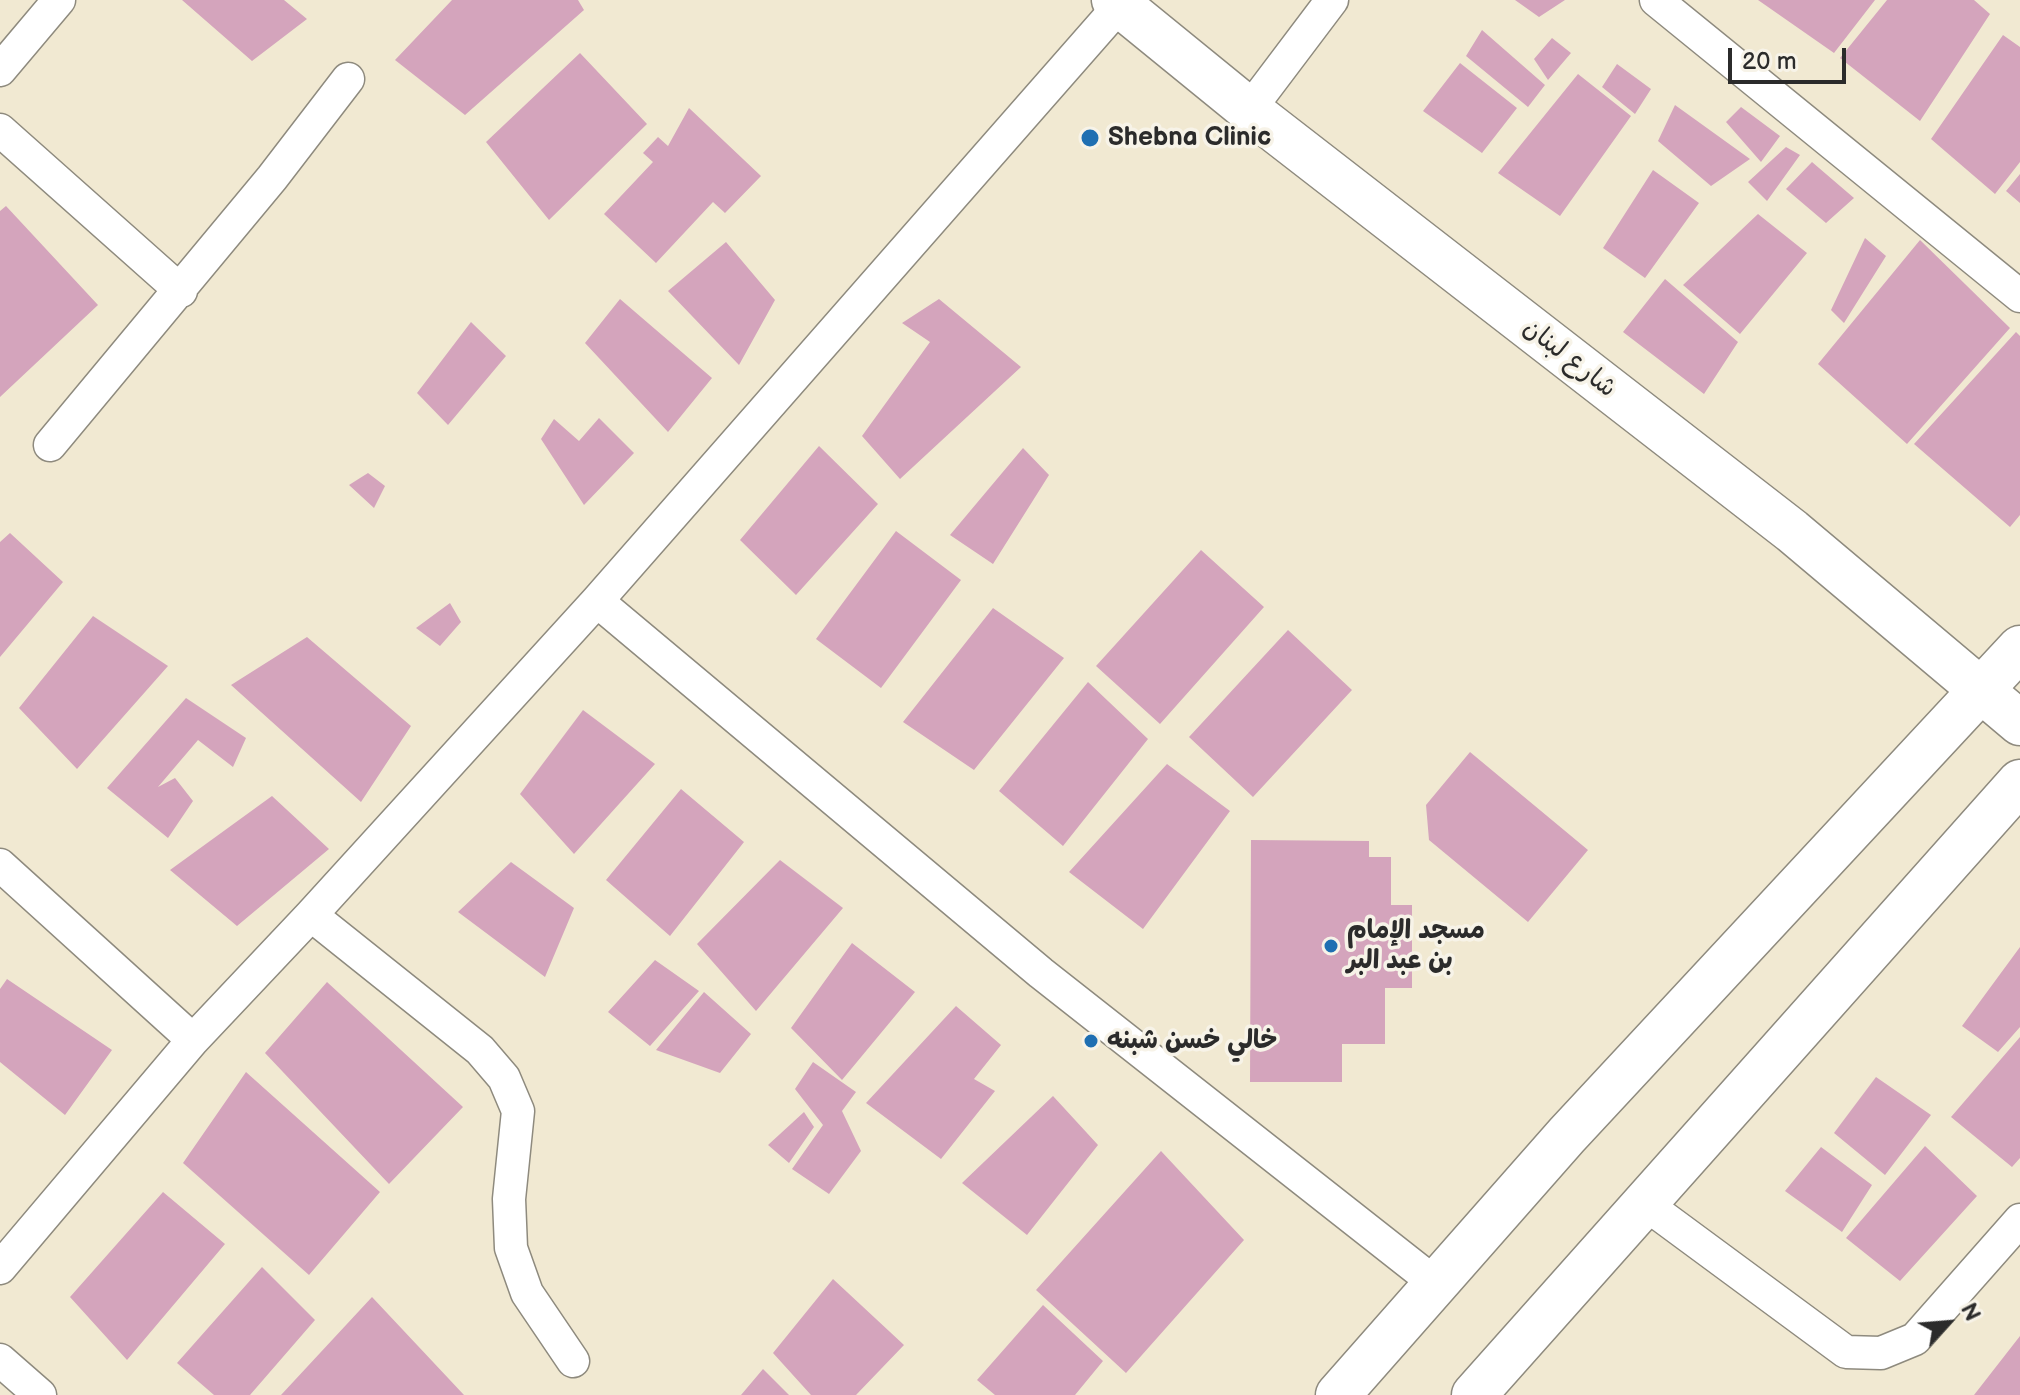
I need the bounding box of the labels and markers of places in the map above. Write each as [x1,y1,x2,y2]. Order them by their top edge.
place label: Shebna Clinic [1108,122,1271,154]
marker: Shebna Clinic [1079,127,1101,149]
place label: مسجد الإمام بن عبد البر [1347,915,1485,976]
marker: مسجد الإمام بن عبد البر [1322,937,1340,955]
place label: خالي خسن شبنه [1107,1025,1277,1057]
marker: خالي خسن شبنه [1082,1032,1100,1050]

